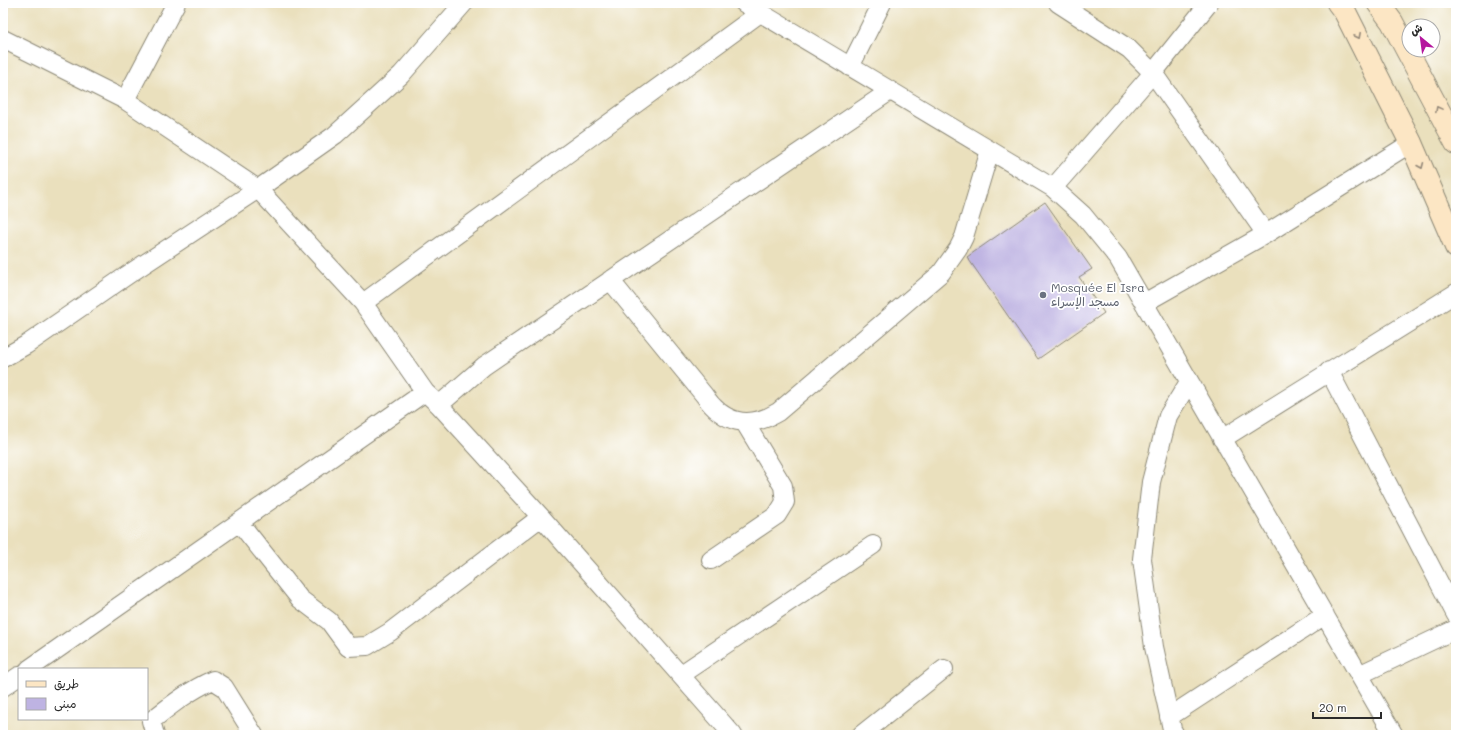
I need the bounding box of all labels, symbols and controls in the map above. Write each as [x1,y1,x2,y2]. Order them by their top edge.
north arrow [1401,18,1441,58]
text: ش [1407,19,1425,38]
one-way arrow [1353,32,1360,40]
one-way arrow [1436,105,1443,113]
one-way arrow [1416,161,1424,169]
place label: Mosquée El Isra مسجد الإسراء [1051,279,1145,310]
marker: Mosquée El Isra مسجد الإسراء [1038,290,1048,300]
legend [18,668,148,720]
text: طريق [54,675,79,691]
scale bar [1313,694,1381,720]
text: مبنى [54,695,77,712]
text: 20 m [1319,699,1347,715]

